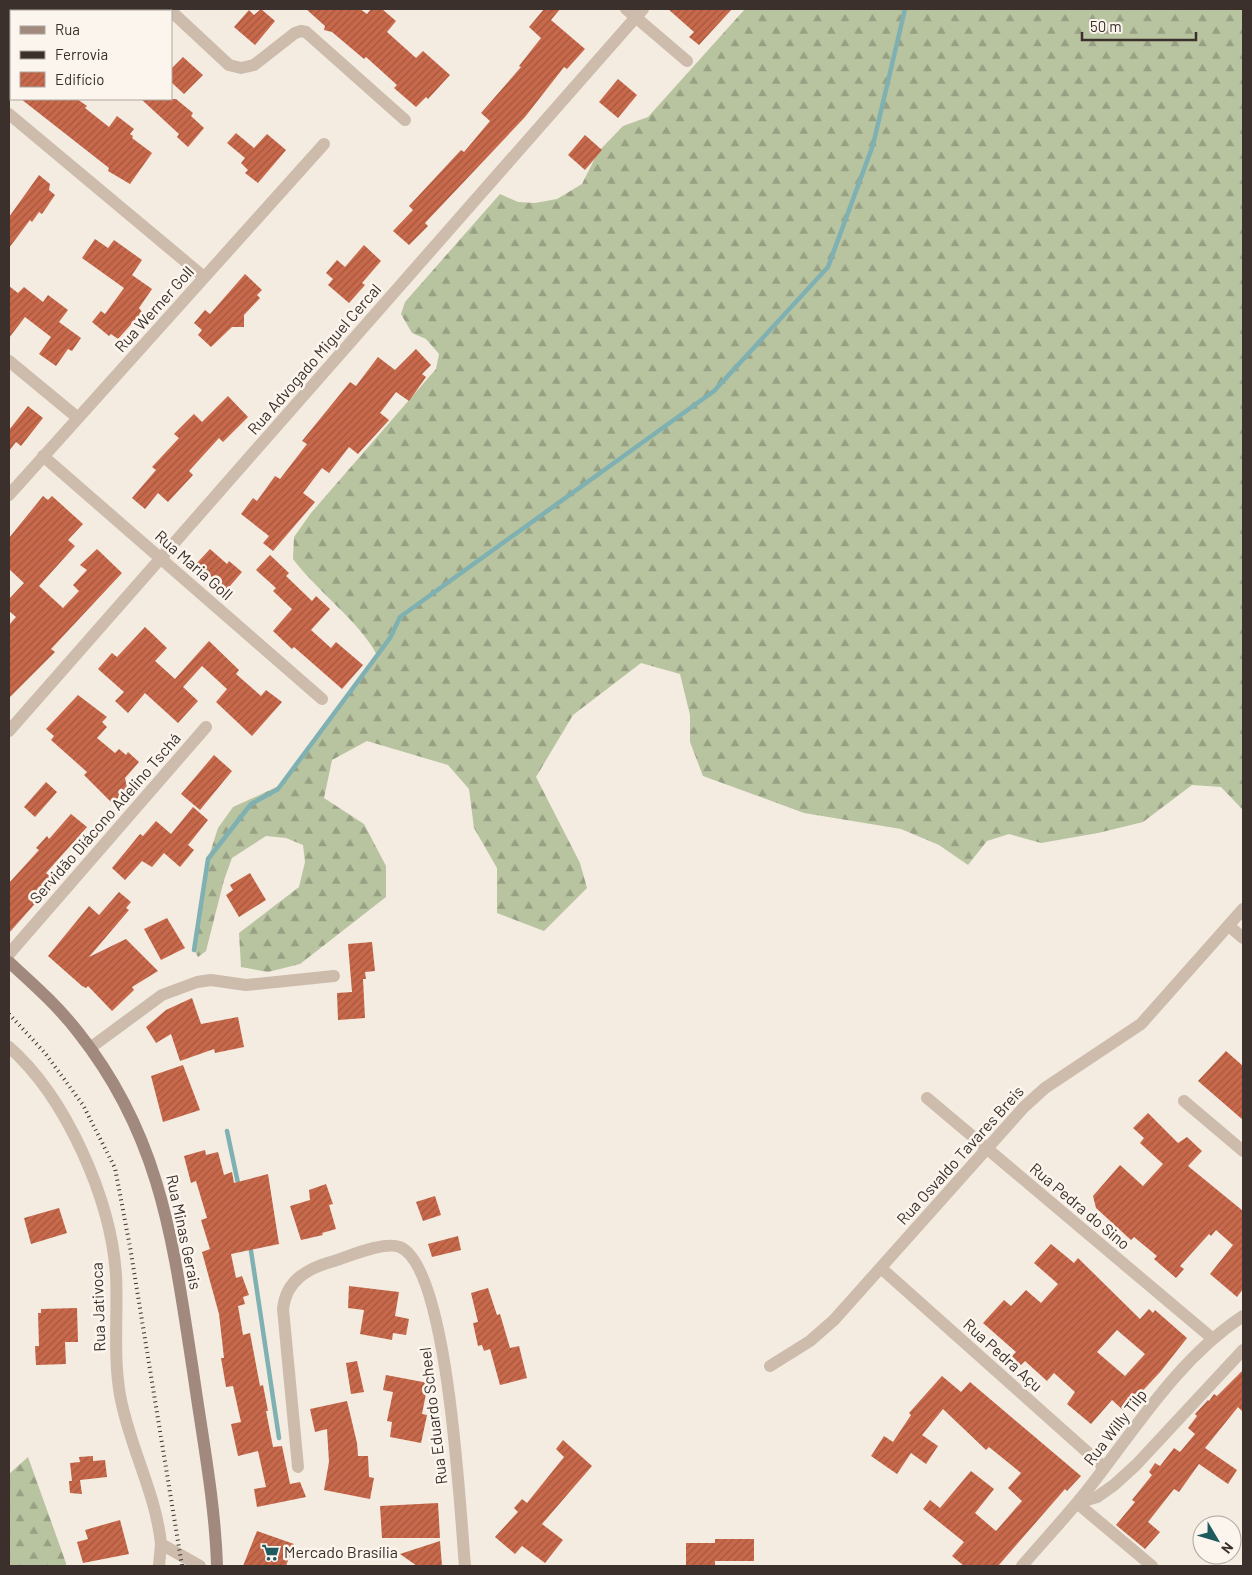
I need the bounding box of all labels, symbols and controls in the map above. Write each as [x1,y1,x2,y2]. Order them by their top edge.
legend [10,10,172,100]
scale bar [1082,10,1196,42]
text: 50 m [1090,17,1122,35]
text: Rua [55,20,80,38]
text: Ferrovia [55,45,108,63]
text: Edifício [55,70,104,88]
street label: Rua Werner Goll [110,262,197,356]
street label: Rua Advogado Miguel Cercal [243,279,384,438]
street label: Rua Maria Goll [152,526,237,603]
street label: Servidão Diácono Adelino Tschá [25,728,184,907]
street label: Rua Osvaldo Tavares Breis [892,1081,1027,1228]
street label: Rua Pedra do Sino [1026,1158,1134,1253]
street label: Rua Minas Gerais [163,1173,206,1291]
street label: Rua Jativoca [86,1262,109,1352]
street label: Rua Pedra Açu [960,1314,1047,1395]
street label: Rua Eduardo Scheel [415,1346,450,1486]
street label: Rua Willy Tilp [1079,1385,1150,1469]
north arrow [1192,1515,1242,1565]
text: N [1218,1539,1237,1557]
supermarket icon: Mercado Brasília [260,1542,280,1562]
place label: Mercado Brasília [284,1542,398,1561]

